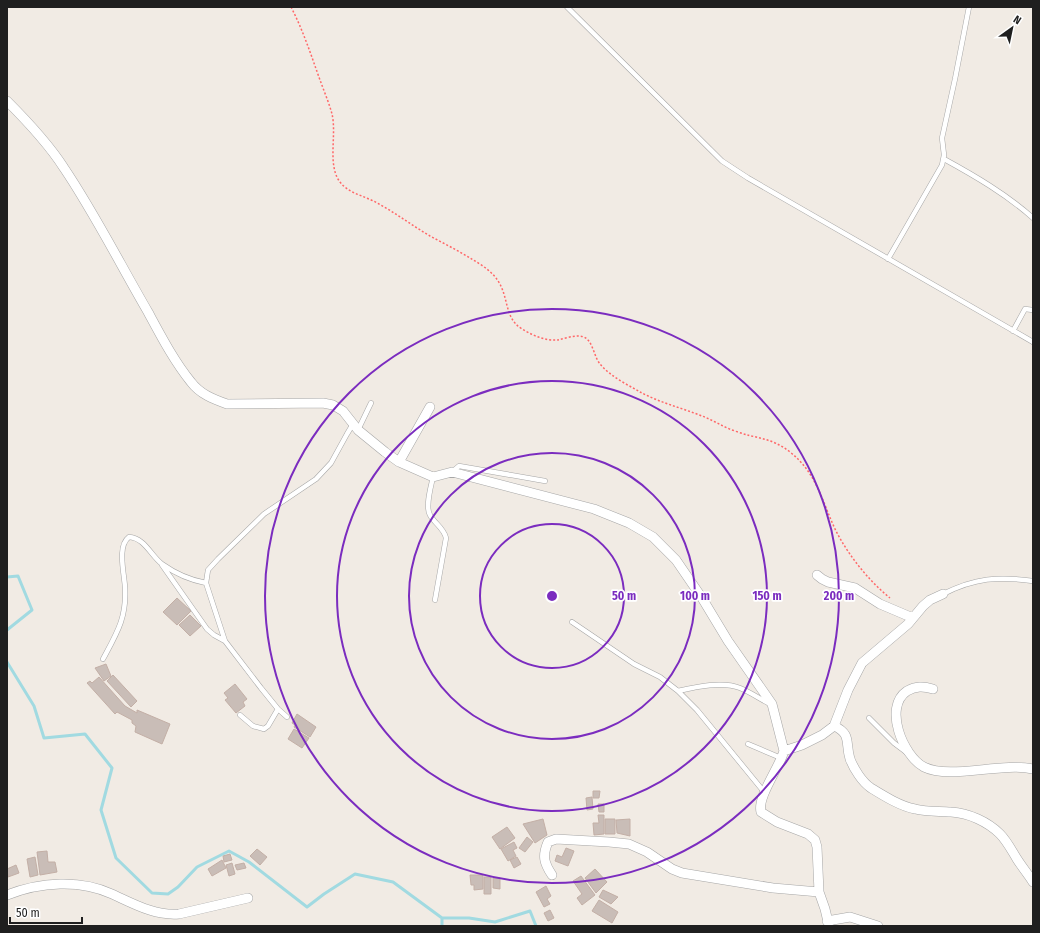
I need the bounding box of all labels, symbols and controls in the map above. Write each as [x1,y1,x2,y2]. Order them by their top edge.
north arrow [992,8,1032,48]
text: N [1011,13,1023,27]
centre of rings [545,589,559,603]
text: 50 m [612,589,636,603]
text: 100 m [680,589,710,603]
text: 150 m [752,589,782,603]
text: 200 m [823,589,854,603]
scale bar [10,899,82,925]
text: 50 m [16,906,40,920]

